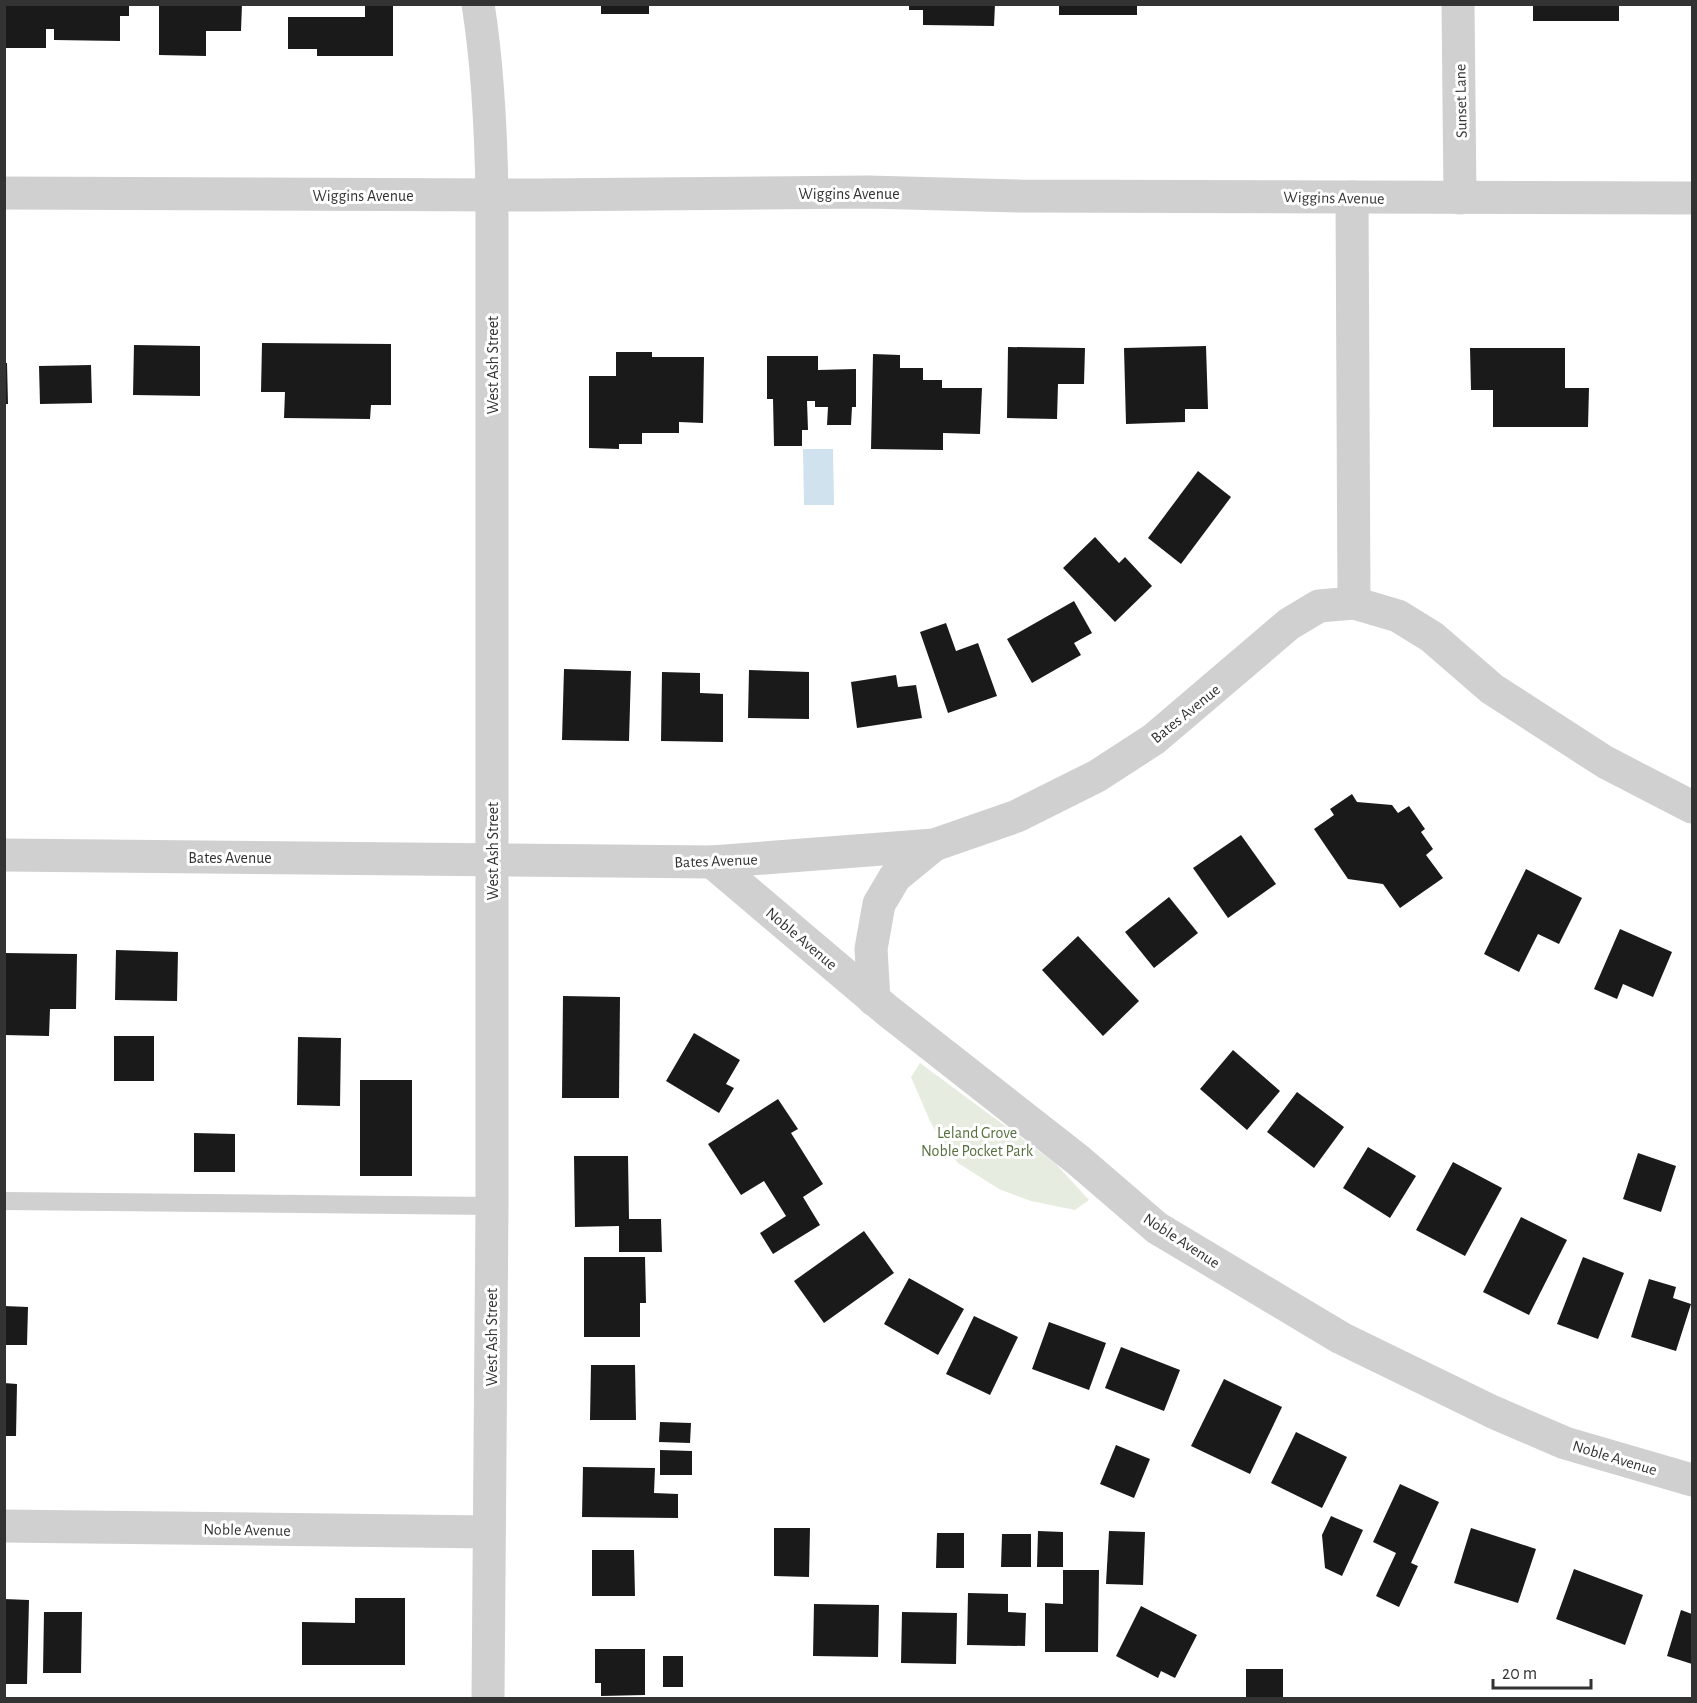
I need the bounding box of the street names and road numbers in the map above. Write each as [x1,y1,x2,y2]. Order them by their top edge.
street label: Sunset Lane [1452,64,1470,138]
street label: Wiggins Avenue [798,186,900,202]
street label: Wiggins Avenue [312,188,414,204]
street label: Wiggins Avenue [1283,189,1385,207]
street label: West Ash Street [485,316,501,414]
street label: Bates Avenue [1148,681,1223,746]
street label: West Ash Street [485,802,501,900]
street label: Bates Avenue [188,850,272,866]
street label: Bates Avenue [674,852,758,870]
street label: Noble Avenue [763,905,840,973]
street label: Noble Avenue [1140,1210,1222,1271]
street label: West Ash Street [484,1288,500,1386]
street label: Noble Avenue [1571,1438,1659,1478]
street label: Noble Avenue [203,1521,291,1539]

